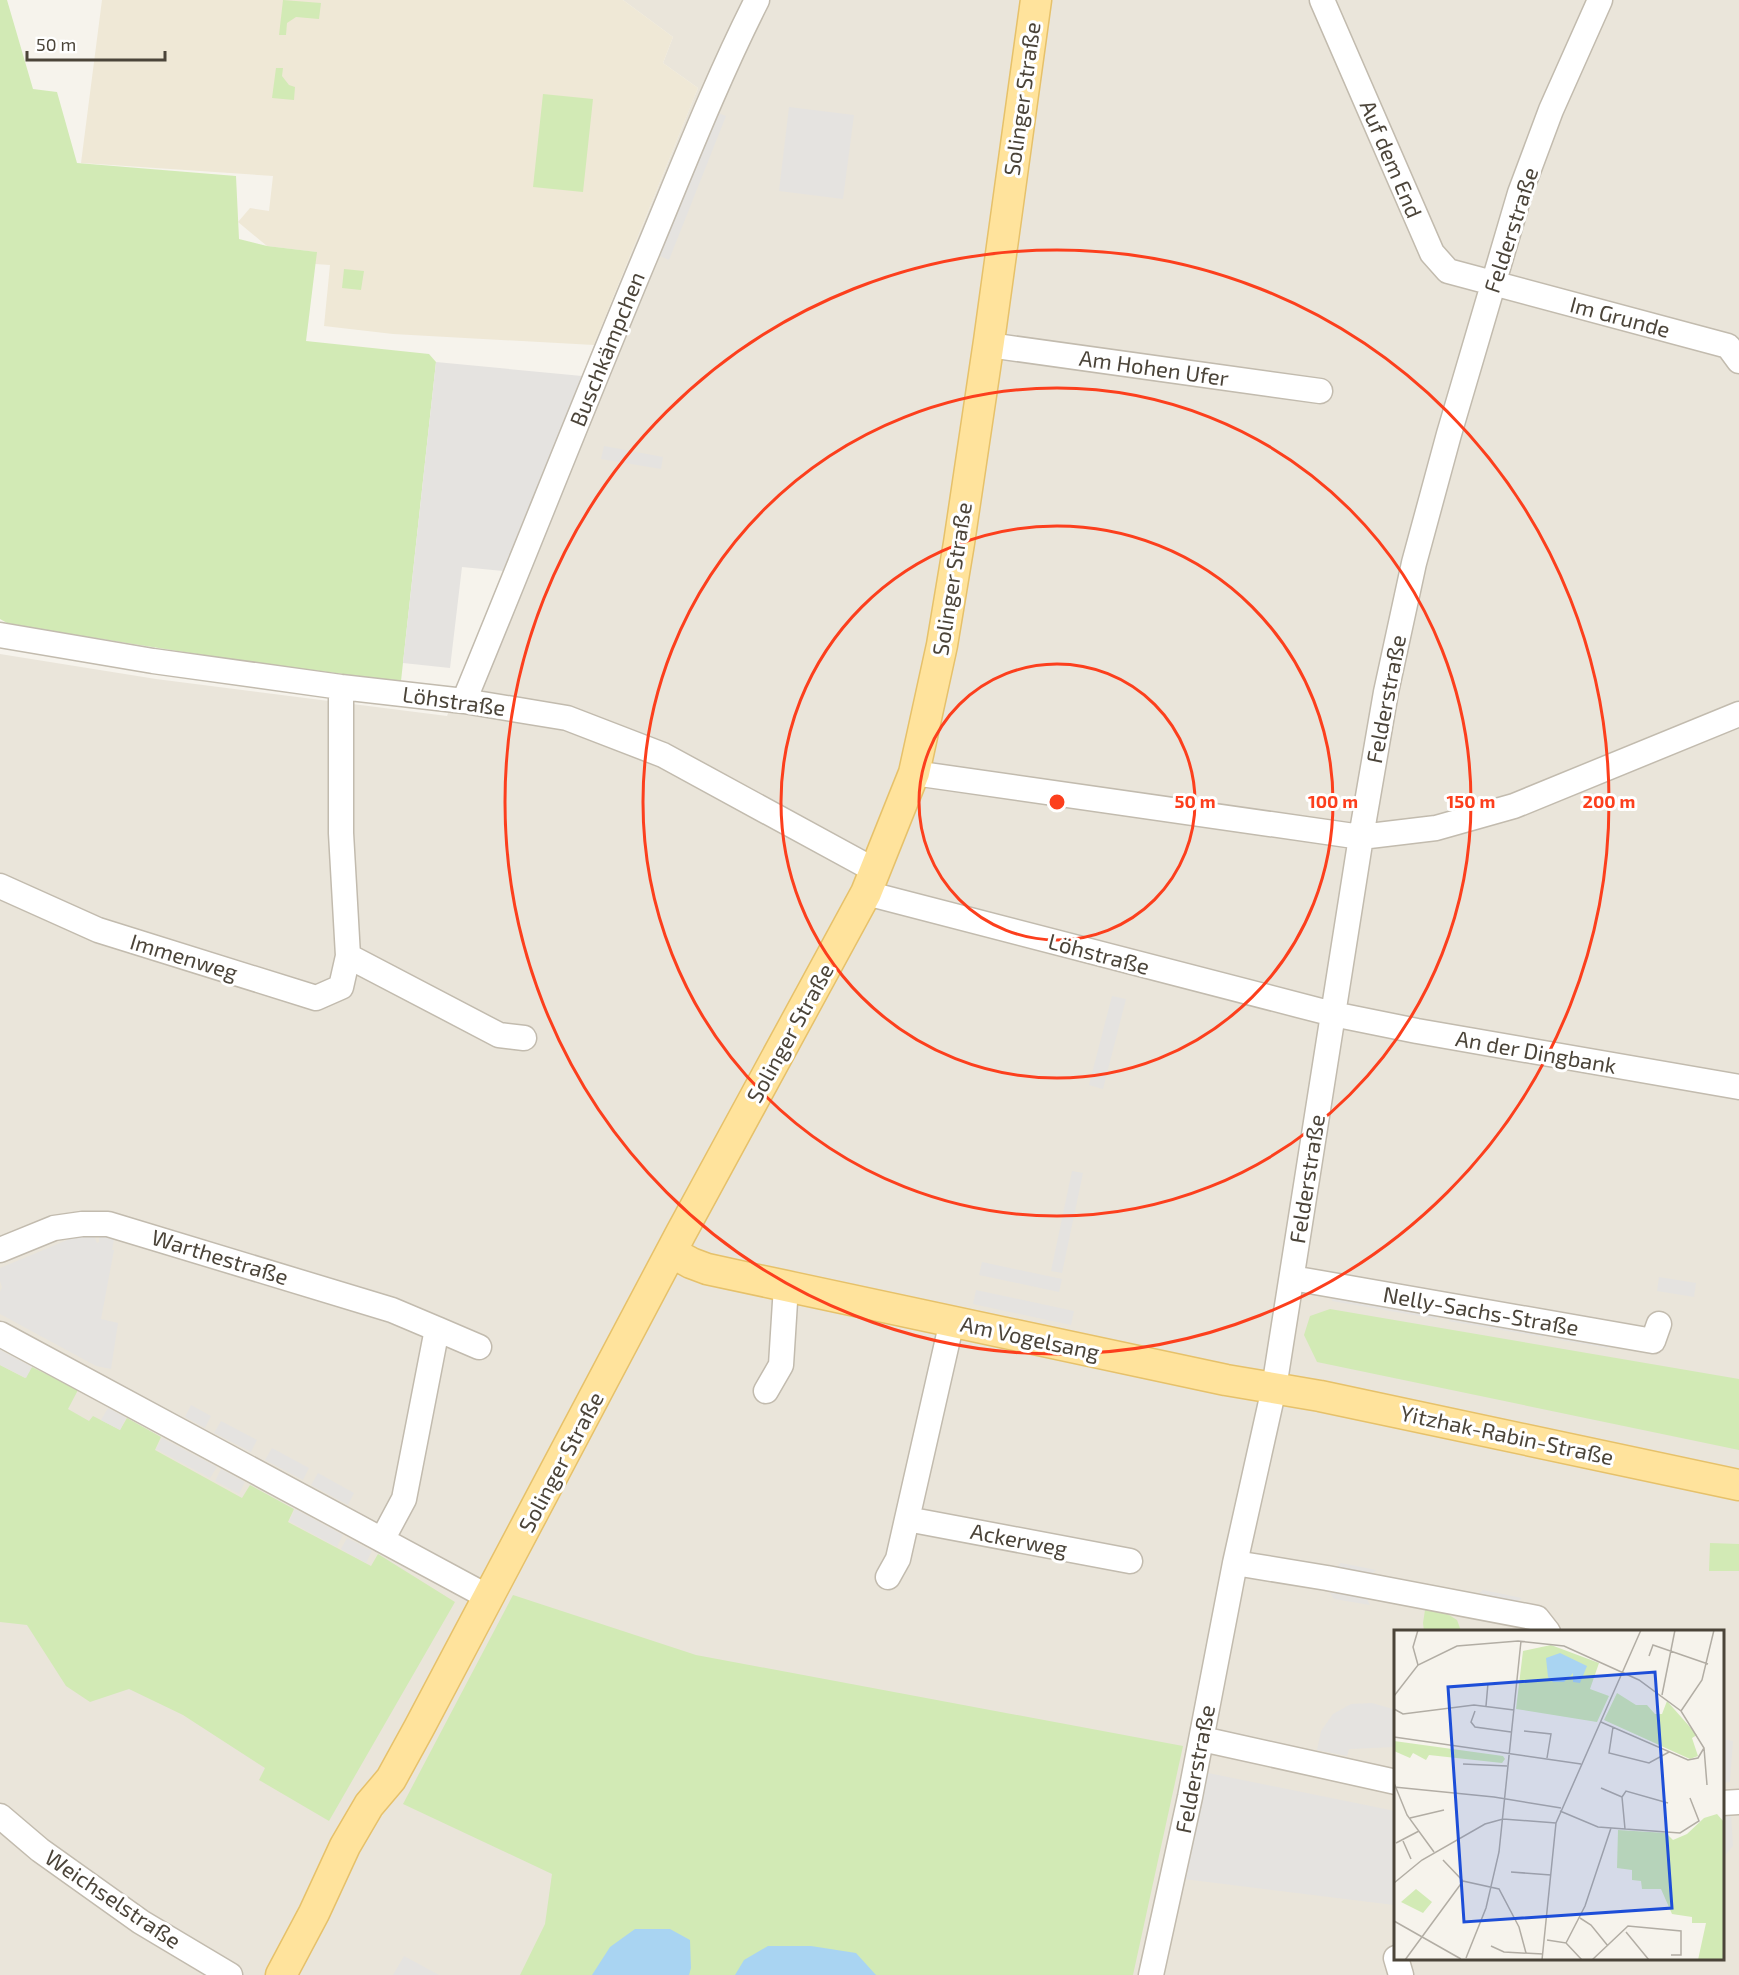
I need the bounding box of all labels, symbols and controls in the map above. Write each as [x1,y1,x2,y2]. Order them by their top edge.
street label: Solinger Straße [997,20,1045,177]
scale bar [27,24,165,62]
text: 50 m [36,33,76,55]
street label: Auf dem End [1355,96,1428,221]
street label: Felderstraße [1478,164,1543,296]
street label: Buschkämpchen [563,268,649,430]
street label: Im Grunde [1567,290,1673,342]
street label: Am Hohen Ufer [1078,344,1231,390]
street label: Solinger Straße [926,500,976,657]
street label: Felderstraße [1360,632,1410,765]
street label: Löhstraße [401,680,507,720]
text: 50 m [1174,790,1216,812]
text: 100 m [1308,790,1358,812]
text: 150 m [1447,790,1495,812]
text: 200 m [1583,790,1635,812]
centre of rings [1047,792,1067,812]
street label: Immenweg [127,927,241,985]
street label: Löhstraße [1046,927,1153,979]
street label: Solinger Straße [740,958,838,1107]
street label: An der Dingbank [1454,1024,1619,1078]
street label: Felderstraße [1283,1113,1329,1245]
street label: Warthestraße [149,1223,292,1289]
street label: Nelly-Sachs-Straße [1381,1280,1581,1340]
street label: Am Vogelsang [958,1310,1102,1364]
street label: Solinger Straße [512,1387,608,1536]
street label: Yitzhak-Rabin-Straße [1398,1399,1616,1469]
street label: Ackerweg [969,1517,1070,1561]
inset map [1394,1630,1724,1960]
street label: Felderstraße [1169,1702,1219,1835]
street label: Weichselstraße [41,1843,186,1953]

